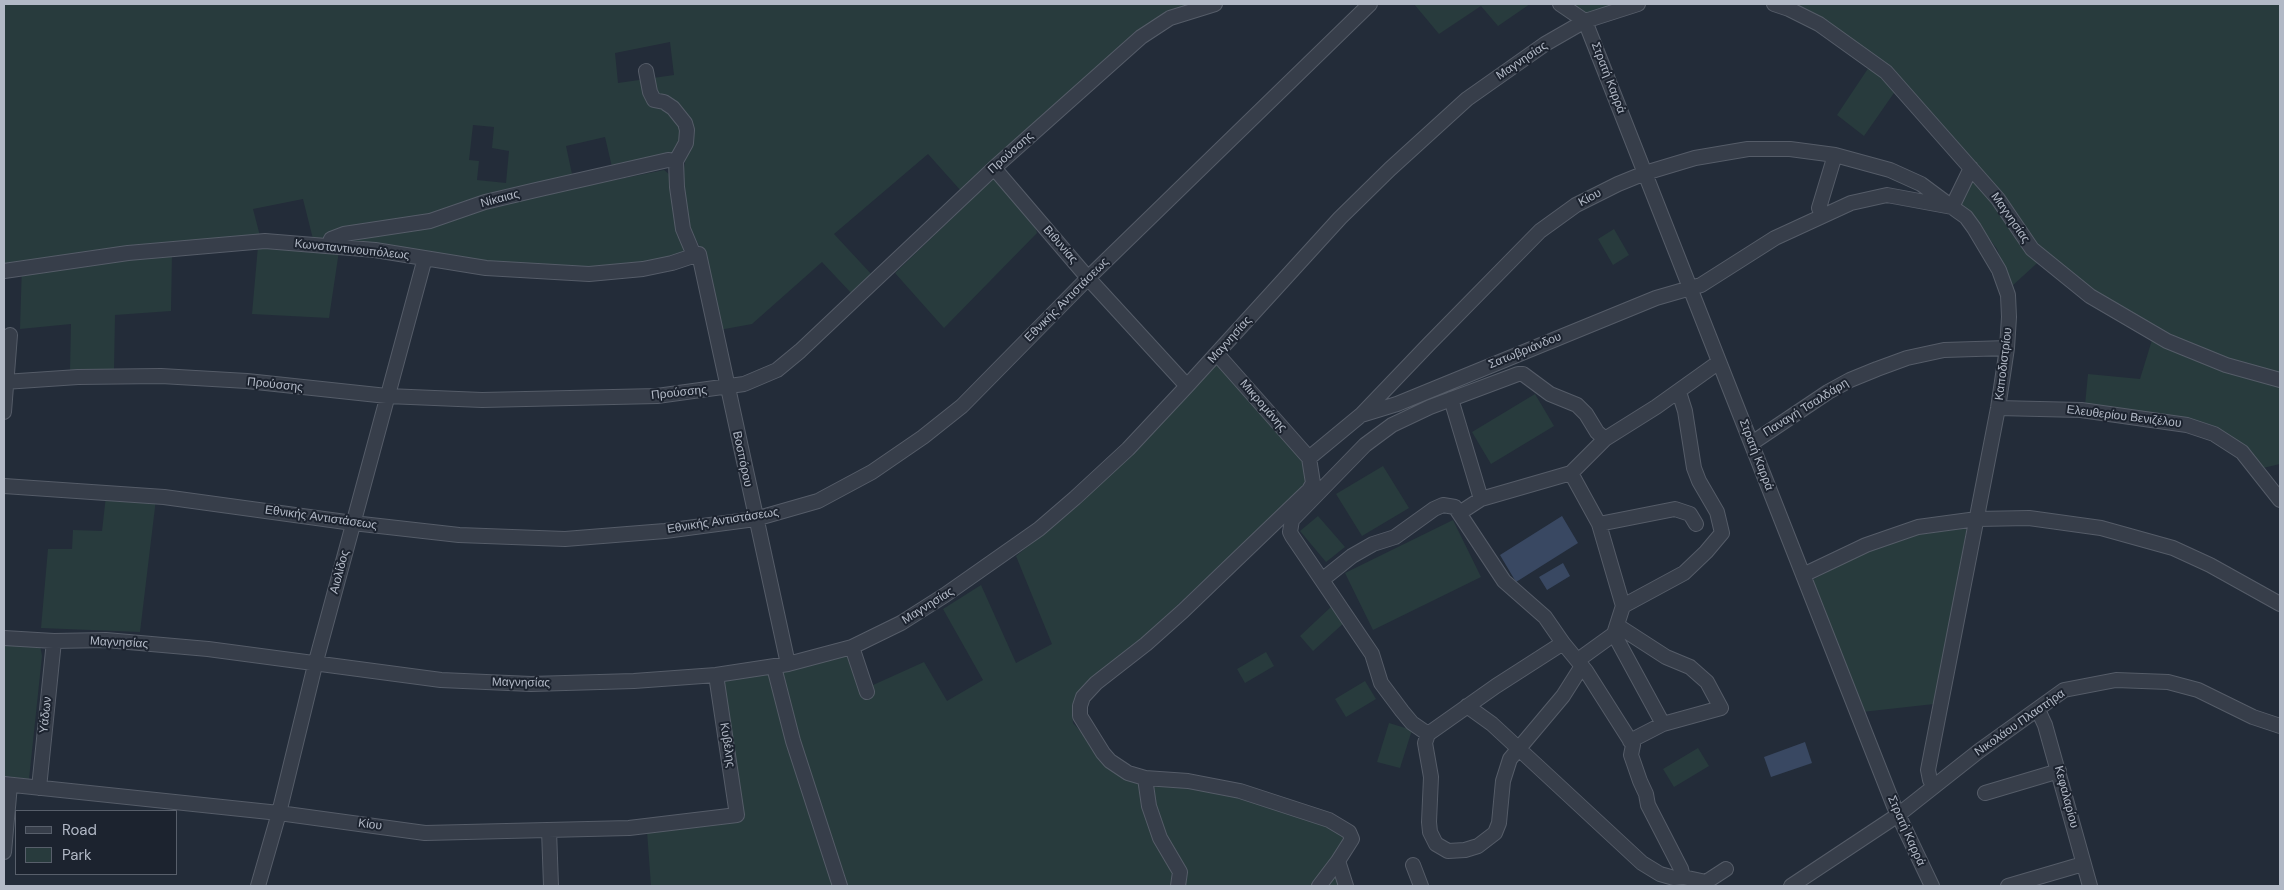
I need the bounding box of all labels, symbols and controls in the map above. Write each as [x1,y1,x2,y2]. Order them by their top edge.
street label: Μαγνησίας [1494,39,1550,83]
street label: Στρατή Καρρά [1588,40,1628,116]
street label: Προύσσης [985,129,1037,177]
street label: Κίου [1576,186,1604,210]
street label: Νίκαιας [479,187,521,211]
street label: Μαγνησίας [1987,190,2033,246]
street label: Βιθυνίας [1040,223,1080,267]
street label: Κωνσταντινουπόλεως [294,237,410,263]
street label: Εθνικής Αντιστάσεως [1022,255,1112,345]
street label: Μαγνησίας [1205,313,1255,367]
street label: Καποδιστρίου [1992,327,2016,401]
street label: Σατωβριάνδου [1486,330,1564,372]
street label: Προύσσης [246,375,304,395]
street label: Παναγή Τσαλδάρη [1761,376,1851,440]
street label: Μικρομάνης [1236,377,1290,435]
street label: Προύσσης [650,383,708,403]
street label: Ελευθερίου Βενιζέλου [2066,403,2182,431]
street label: Στρατή Καρρά [1736,417,1776,493]
street label: Βοσπόρου [729,430,755,488]
street label: Εθνικής Αντιστάσεως [264,503,378,533]
street label: Εθνικής Αντιστάσεως [666,505,780,537]
street label: Αιολίδος [327,548,353,596]
street label: Μαγνησίας [899,584,957,628]
street label: Μαγνησίας [89,634,149,652]
street label: Μαγνησίας [492,675,550,691]
street label: Νικολάου Πλαστήρα [1972,686,2068,760]
street label: Υάδων [37,696,55,734]
street label: Κυβέλης [716,722,738,768]
street label: Κεφαλαρίου [2051,764,2081,830]
street label: Στρατή Καρρά [1884,794,1928,868]
legend [15,810,178,875]
street label: Κίου [357,816,383,834]
text: Road [62,820,97,840]
text: Park [62,845,92,865]

